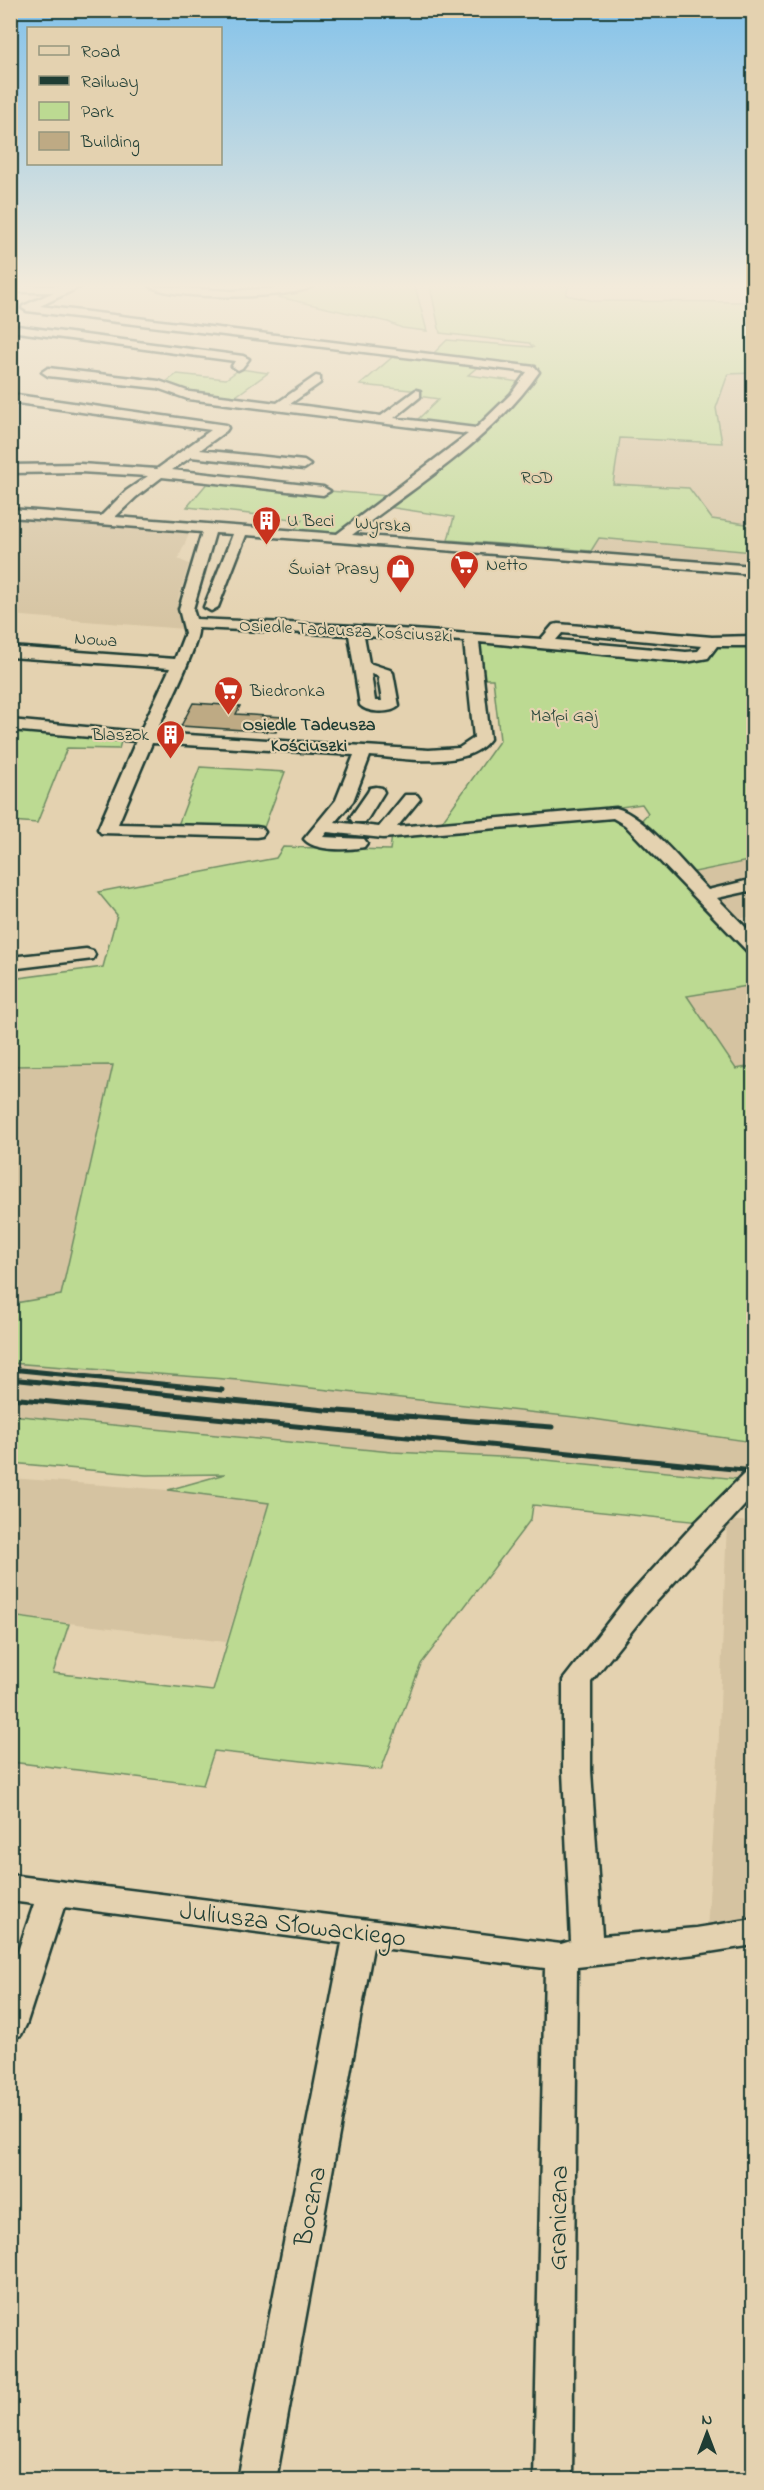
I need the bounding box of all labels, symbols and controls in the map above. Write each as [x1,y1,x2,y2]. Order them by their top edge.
legend [27,27,222,165]
text: Road [81,40,120,66]
text: Railway [81,70,138,96]
text: Park [81,100,114,126]
text: Building [80,130,140,157]
park label: ROD [521,466,553,492]
building icon: U Beci [250,504,282,546]
place label: U Beci [287,509,334,535]
street label: Wyrska [354,511,412,541]
supermarket icon: Netto [449,548,481,590]
shop icon: Świat Prasy [384,552,416,594]
place label: Netto [486,553,528,579]
place label: Świat Prasy [288,557,379,583]
street label: Osiedle Tadeusza Kościuszki [238,613,453,651]
street label: Nowa [73,627,118,655]
supermarket icon: Biedronka [213,674,245,716]
place label: Biedronka [249,679,325,705]
park label: Małpi Gaj [531,704,598,730]
district label: Osiedle Tadeusza Kościuszki [243,713,376,760]
building icon: Blaszok [154,718,186,760]
place label: Blaszok [91,723,149,749]
street label: Juliusza Słowackiego [177,1893,408,1959]
street label: Boczna [285,2164,338,2251]
street label: Graniczna [540,2165,580,2271]
north arrow [677,2403,737,2463]
text: N [702,2408,713,2432]

